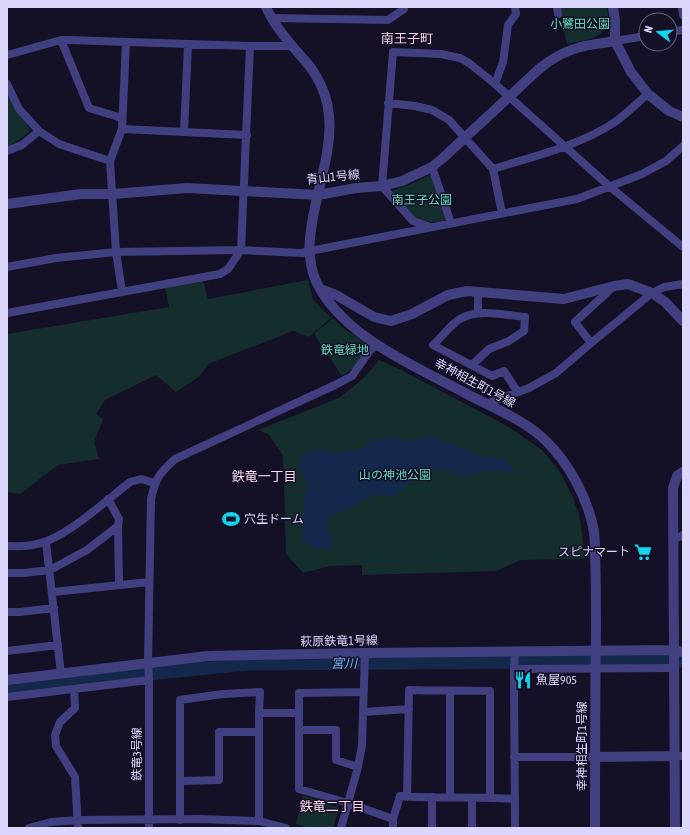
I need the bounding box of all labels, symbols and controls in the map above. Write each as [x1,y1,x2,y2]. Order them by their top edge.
north arrow [638,12,678,52]
park label: 小鷺田公園 [550,17,610,31]
text: N [642,24,655,34]
district label: 南王子町 [381,31,433,46]
street label: 青山1号線 [306,167,360,187]
park label: 南王子公園 [392,193,452,207]
park label: 鉄竜緑地 [321,343,369,357]
street label: 幸神相生町1号線 [432,356,518,410]
park label: 山の神池公園 [359,468,431,482]
district label: 鉄竜一丁目 [231,469,297,484]
sports icon: 穴生ドーム [221,509,241,529]
place label: 穴生ドーム [244,512,304,526]
supermarket icon: スピナマート [633,542,653,562]
place label: スピナマート [558,545,630,559]
street label: 萩原鉄竜1号線 [300,633,378,649]
water label: 宮川 [331,656,359,671]
restaurant icon: 魚屋905 [513,670,533,690]
place label: 魚屋905 [536,673,577,687]
street label: 幸神相生町1号線 [575,701,589,791]
street label: 鉄竜3号線 [130,727,144,781]
district label: 鉄竜二丁目 [299,799,365,814]

